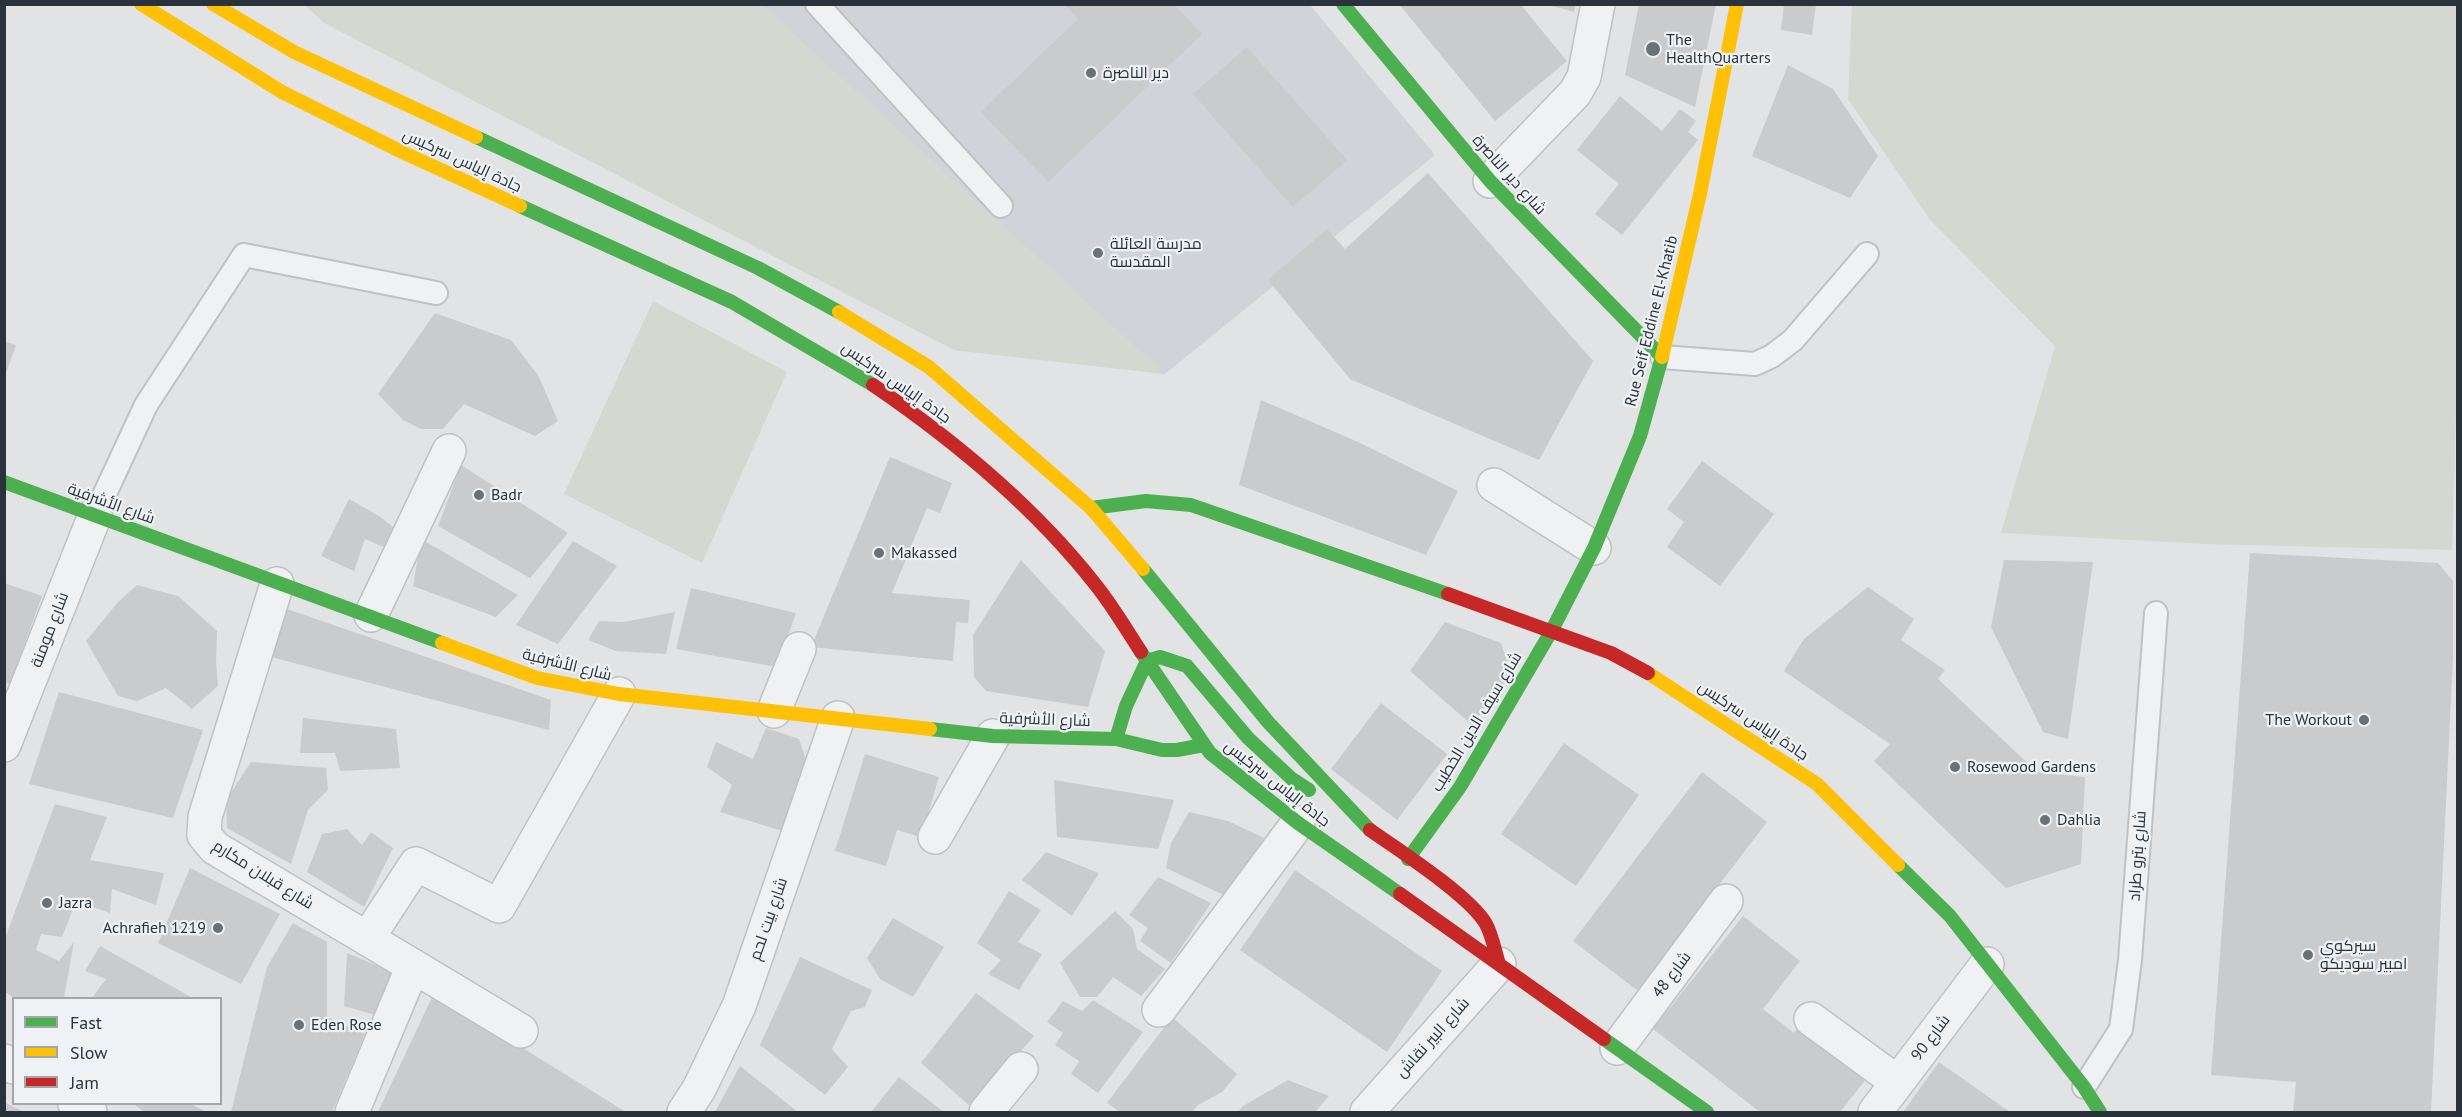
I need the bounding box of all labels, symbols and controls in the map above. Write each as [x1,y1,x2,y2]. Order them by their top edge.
place label: The HealthQuarters [1666,30,1771,68]
marker: The HealthQuarters [1644,40,1662,58]
place label: دير الناصرة [1103,63,1169,83]
marker: دير الناصرة [1084,66,1098,80]
street label: جادة إلياس سركيس [399,125,525,197]
street label: شارع دير الناصرة [1468,131,1550,219]
street label: Rue Seif Eddine El-Khatib [1621,233,1683,409]
place label: مدرسة العائلة المقدسة [1110,234,1202,272]
marker: مدرسة العائلة المقدسة [1091,246,1105,260]
street label: جادة إلياس سركيس [838,338,954,428]
street label: شارع الأشرفية [65,479,157,529]
place label: Badr [491,485,522,505]
marker: Badr [472,488,486,502]
place label: Makassed [891,543,957,563]
marker: Makassed [872,546,886,560]
street label: شارع مومنة [27,590,73,670]
street label: شارع الأشرفية [520,645,614,685]
street label: شارع سيف الدين الخطيب [1428,649,1526,795]
street label: جادة إلياس سركيس [1694,677,1812,765]
street label: شارع الأشرفية [999,709,1091,731]
place label: The Workout [2265,710,2352,730]
marker: The Workout [2357,713,2371,727]
street label: جادة إلياس سركيس [1220,737,1334,831]
place label: Rosewood Gardens [1967,757,2096,777]
marker: Rosewood Gardens [1948,760,1962,774]
place label: Dahlia [2057,810,2101,830]
street label: شارع بترو طراد [2125,810,2151,902]
marker: Dahlia [2038,813,2052,827]
street label: شارع قبلان مكارم [209,836,317,914]
street label: شارع بيت لحم [746,875,792,963]
place label: Jazra [59,893,92,913]
marker: Jazra [40,896,54,910]
place label: Achrafieh 1219 [103,918,206,938]
marker: Achrafieh 1219 [211,921,225,935]
place label: سيركوي امبير سوديكو [2320,936,2407,974]
street label: شارع 48 [1648,948,1696,1002]
marker: سيركوي امبير سوديكو [2301,948,2315,962]
street label: شارع البير نقاش [1392,994,1474,1082]
legend [12,997,222,1105]
text: Fast [70,1011,102,1034]
street label: شارع 90 [1907,1011,1955,1065]
place label: Eden Rose [311,1015,382,1035]
marker: Eden Rose [292,1018,306,1032]
text: Slow [70,1041,108,1064]
text: Jam [70,1071,99,1094]

